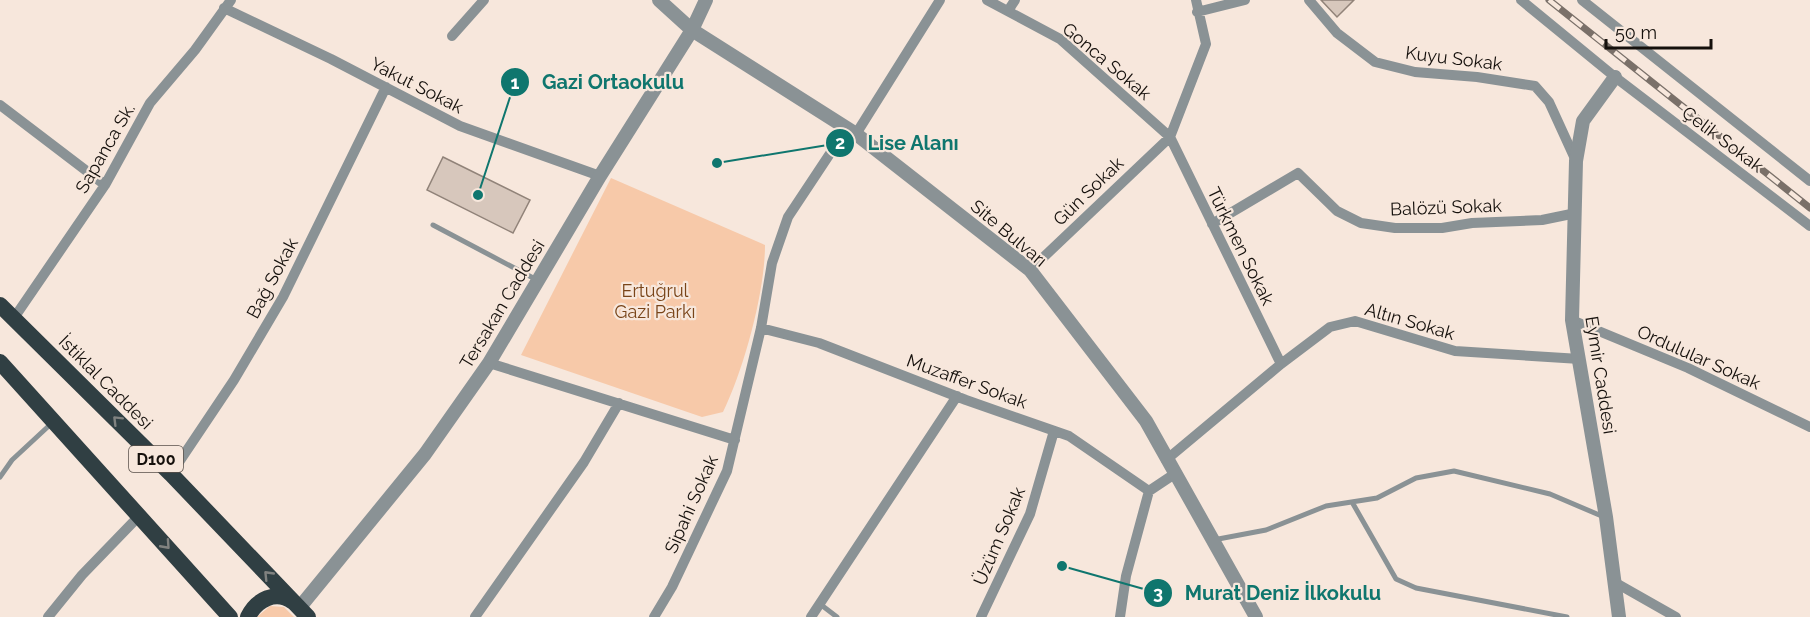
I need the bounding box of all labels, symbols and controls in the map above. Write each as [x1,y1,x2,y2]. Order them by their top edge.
scale bar [1606,12,1711,50]
street label: Gonca Sokak [1059,18,1156,104]
text: 50 m [1615,22,1657,43]
street label: Kuyu Sokak [1404,42,1504,74]
street label: Yakut Sokak [367,53,467,118]
callout: Gazi Ortaokulu [500,63,696,101]
text: Gazi Ortaokulu [542,70,684,94]
text: 1 [511,72,520,93]
street label: Sapanca Sk. [71,99,139,197]
street label: Çelik Sokak [1678,102,1768,177]
callout: Lise Alanı [825,124,971,162]
text: Lise Alanı [867,131,959,155]
text: 2 [835,132,845,153]
street label: Gün Sokak [1049,152,1128,230]
street label: Türkmen Sokak [1203,184,1279,309]
street label: Site Bulvarı [967,195,1051,271]
street label: Balözü Sokak [1390,195,1503,219]
street label: Bağ Sokak [242,234,302,322]
street label: Tersakan Caddesi [455,236,549,372]
park label: Ertuğrul Gazi Parkı [615,280,695,322]
street label: Altın Sokak [1363,298,1458,344]
street label: Eymir Caddesi [1581,315,1621,435]
street label: Ordulular Sokak [1634,320,1764,394]
street label: İstiklal Caddesi [55,331,157,433]
street label: Muzaffer Sokak [904,349,1031,413]
one-way arrow [113,417,124,428]
road number: D100 [129,446,183,472]
street label: Sipahi Sokak [660,451,722,556]
street label: Üzüm Sokak [969,483,1029,588]
one-way arrow [159,539,170,549]
one-way arrow [264,571,275,581]
callout: Murat Deniz İlkokulu [1143,574,1394,612]
text: Murat Deniz İlkokulu [1185,581,1381,605]
text: 3 [1153,582,1163,603]

